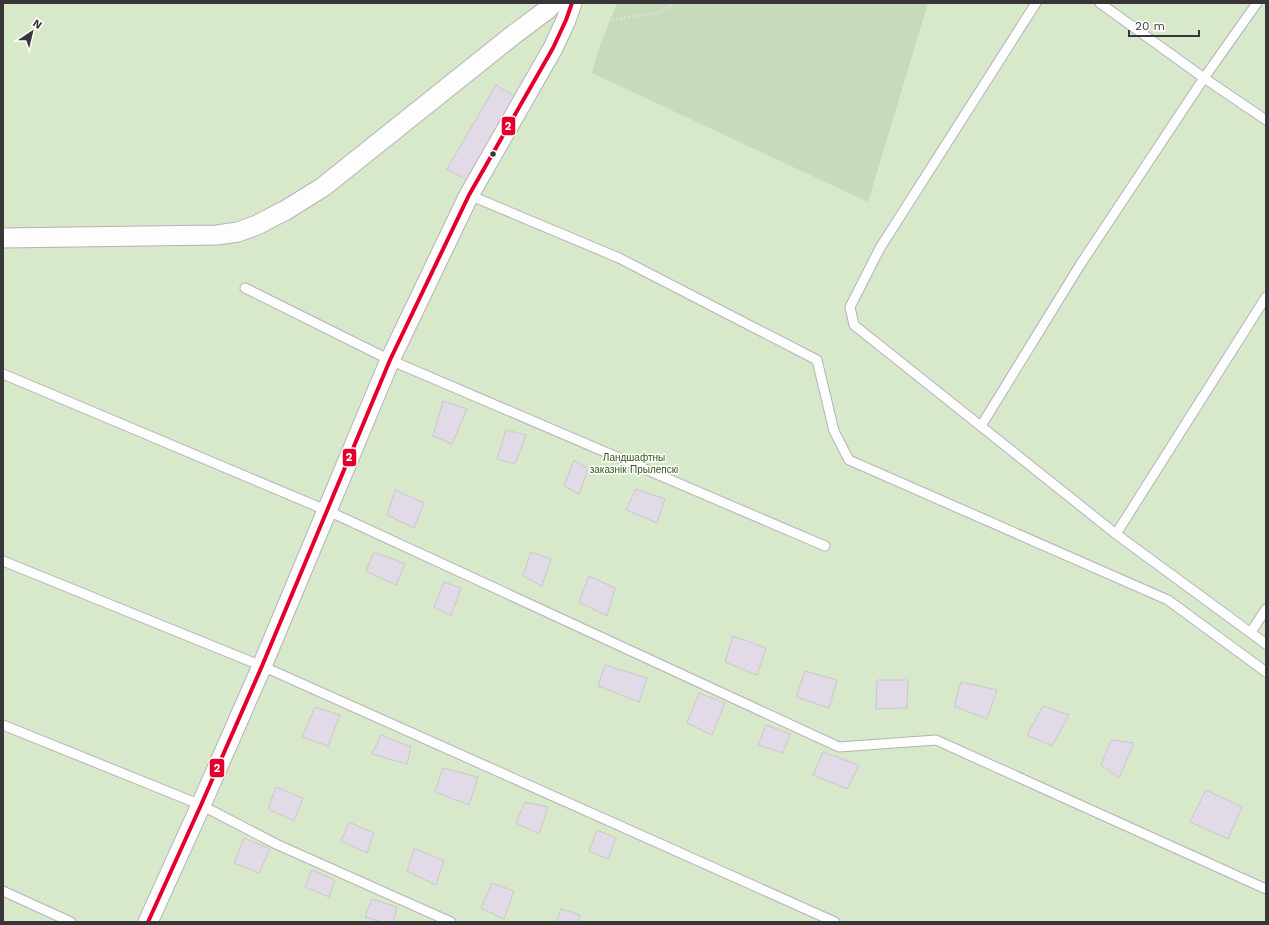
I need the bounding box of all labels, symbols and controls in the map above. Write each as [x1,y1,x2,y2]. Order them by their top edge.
north arrow [12,12,52,52]
scale bar [1129,12,1199,38]
text: N [30,17,45,32]
text: 20 m [1135,19,1165,33]
line badge: 2 [501,116,516,136]
text: 2 [505,120,512,133]
unlabelled marker [488,149,498,159]
line badge: 2 [342,448,357,467]
text: 2 [346,451,353,464]
park label: Ландшафтны заказнік Прылепскі [590,452,678,475]
line badge: 2 [209,758,225,778]
text: 2 [214,762,221,775]

